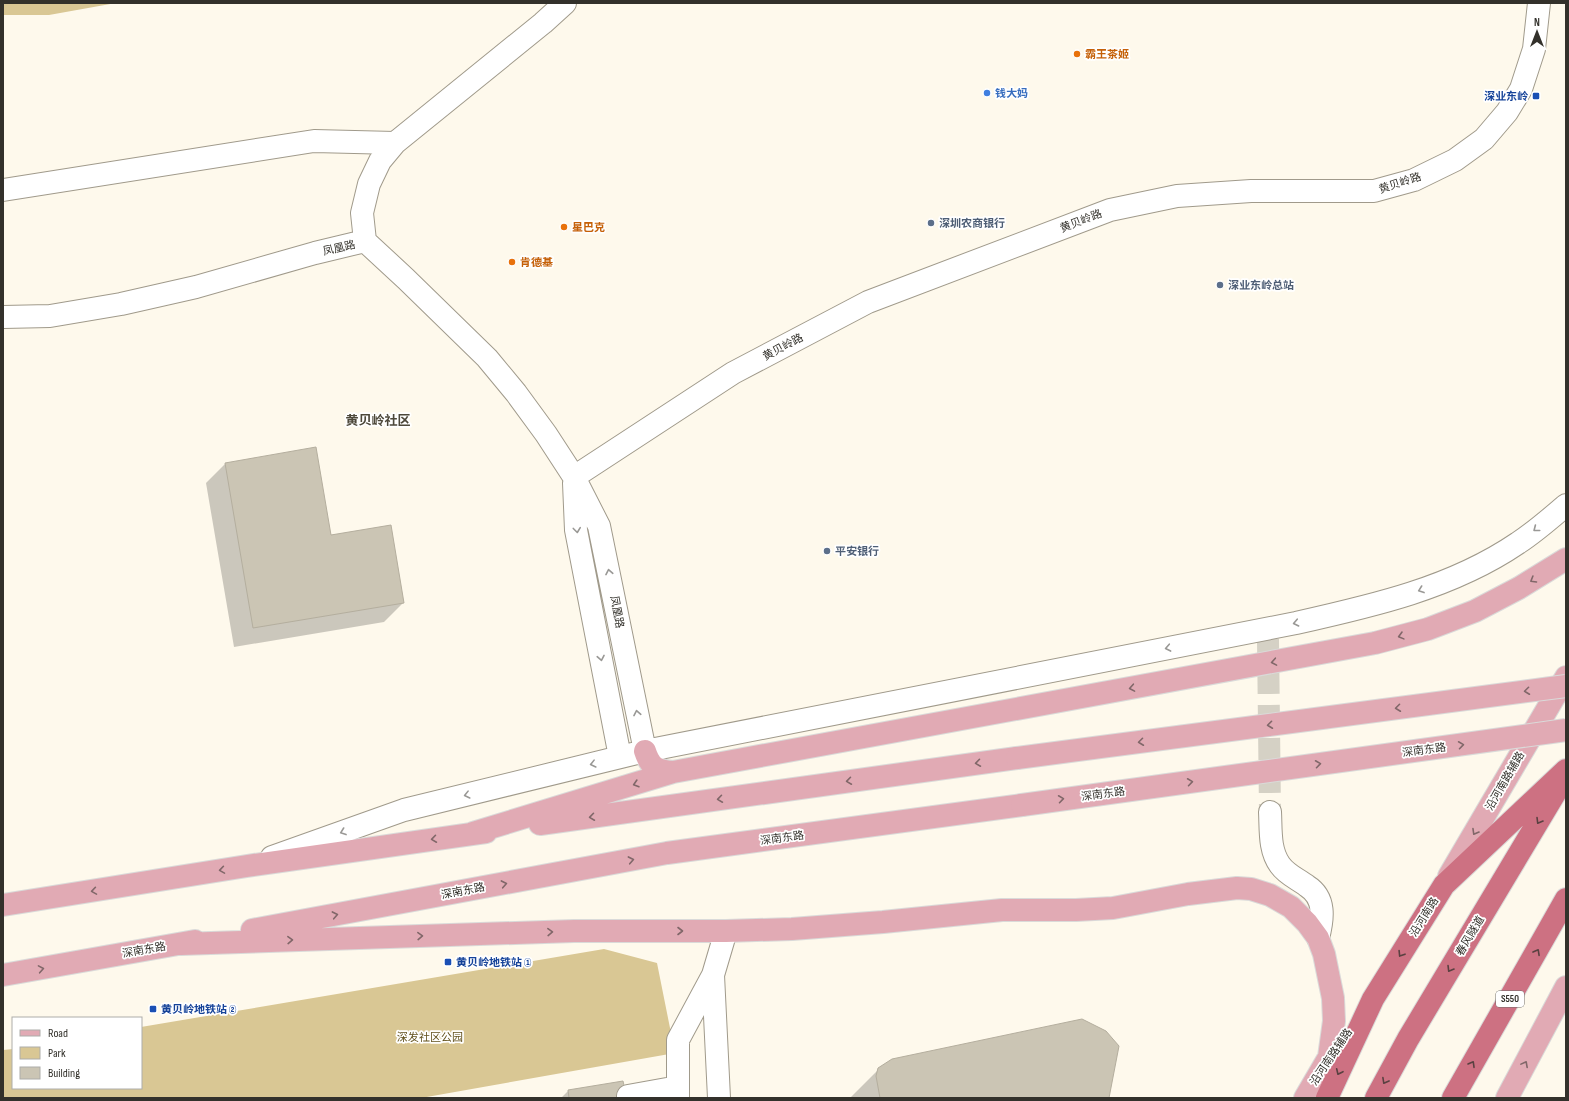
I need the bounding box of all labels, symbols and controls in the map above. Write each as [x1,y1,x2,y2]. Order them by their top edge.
north arrow [1517,12,1557,52]
text: N [1534,16,1540,29]
place label: 霸王茶姬 [1085,48,1129,61]
marker: 霸王茶姬 [1072,49,1082,59]
place label: 钱大妈 [995,87,1028,100]
marker: 钱大妈 [982,88,992,98]
place label: 深业东岭 [1484,90,1529,103]
marker: 深业东岭 [1531,91,1541,101]
street label: 黄贝岭路 [1377,170,1423,196]
street label: 黄贝岭路 [1058,207,1104,235]
place label: 深圳农商银行 [939,217,1005,230]
marker: 深圳农商银行 [926,218,936,228]
place label: 星巴克 [572,221,605,234]
marker: 星巴克 [559,222,569,232]
street label: 凤凰路 [321,238,357,258]
place label: 肯德基 [520,256,553,269]
marker: 肯德基 [507,257,517,267]
place label: 深业东岭总站 [1228,279,1294,292]
marker: 深业东岭总站 [1215,280,1225,290]
street label: 黄贝岭路 [761,331,805,363]
district label: 黄贝岭社区 [345,413,411,429]
one-way arrow [1533,525,1540,532]
one-way arrow [572,527,581,533]
place label: 平安银行 [835,545,879,558]
marker: 平安银行 [822,546,832,556]
one-way arrow [605,568,613,575]
one-way arrow [1530,575,1537,582]
one-way arrow [1418,585,1425,594]
street label: 凤凰路 [607,595,627,629]
one-way arrow [1293,618,1299,626]
one-way arrow [1398,631,1405,640]
one-way arrow [1165,643,1171,652]
one-way arrow [597,655,605,661]
one-way arrow [1271,658,1277,666]
one-way arrow [1129,683,1136,692]
one-way arrow [1524,686,1530,695]
one-way arrow [1395,703,1401,712]
one-way arrow [634,710,642,716]
one-way arrow [1266,720,1273,729]
one-way arrow [1138,737,1144,746]
street label: 深南东路 [1401,741,1447,759]
one-way arrow [1458,741,1464,750]
street label: 沿河南路辅路 [1483,749,1527,813]
one-way arrow [975,758,981,767]
one-way arrow [590,759,597,768]
one-way arrow [1315,760,1322,769]
one-way arrow [846,776,852,785]
one-way arrow [1187,778,1193,787]
one-way arrow [633,779,640,788]
street label: 深南东路 [1080,785,1126,803]
one-way arrow [464,790,470,798]
one-way arrow [717,794,724,803]
one-way arrow [1058,795,1064,804]
one-way arrow [589,812,595,821]
one-way arrow [1536,817,1543,824]
one-way arrow [339,827,346,836]
one-way arrow [1473,828,1480,835]
street label: 深南东路 [759,829,805,847]
one-way arrow [431,834,437,843]
one-way arrow [628,856,635,865]
one-way arrow [219,865,226,874]
street label: 深南东路 [440,880,486,902]
one-way arrow [501,880,507,888]
one-way arrow [91,886,97,894]
street label: 沿河南路 [1407,895,1441,939]
one-way arrow [331,911,338,920]
street label: 春风隧道 [1453,914,1487,958]
one-way arrow [677,927,683,935]
one-way arrow [547,928,553,936]
one-way arrow [417,932,423,940]
one-way arrow [287,936,293,944]
street label: 深南东路 [121,940,167,960]
one-way arrow [1532,948,1540,956]
one-way arrow [1399,950,1406,957]
place label: 黄贝岭地铁站 ① [456,956,532,969]
marker: 黄贝岭地铁站 ① [443,957,453,967]
one-way arrow [38,965,44,973]
one-way arrow [1448,965,1455,972]
road number: S550 [1496,991,1524,1007]
place label: 黄贝岭地铁站 ② [161,1003,237,1016]
marker: 黄贝岭地铁站 ② [148,1004,158,1014]
legend [12,1017,142,1089]
text: Road [48,1026,68,1041]
street label: 沿河南路辅路 [1307,1026,1355,1088]
park label: 深发社区公园 [397,1031,463,1044]
text: Park [48,1046,66,1061]
one-way arrow [1521,1060,1528,1068]
one-way arrow [1468,1061,1475,1068]
text: Building [48,1066,80,1081]
one-way arrow [1336,1068,1344,1075]
one-way arrow [1382,1077,1389,1084]

